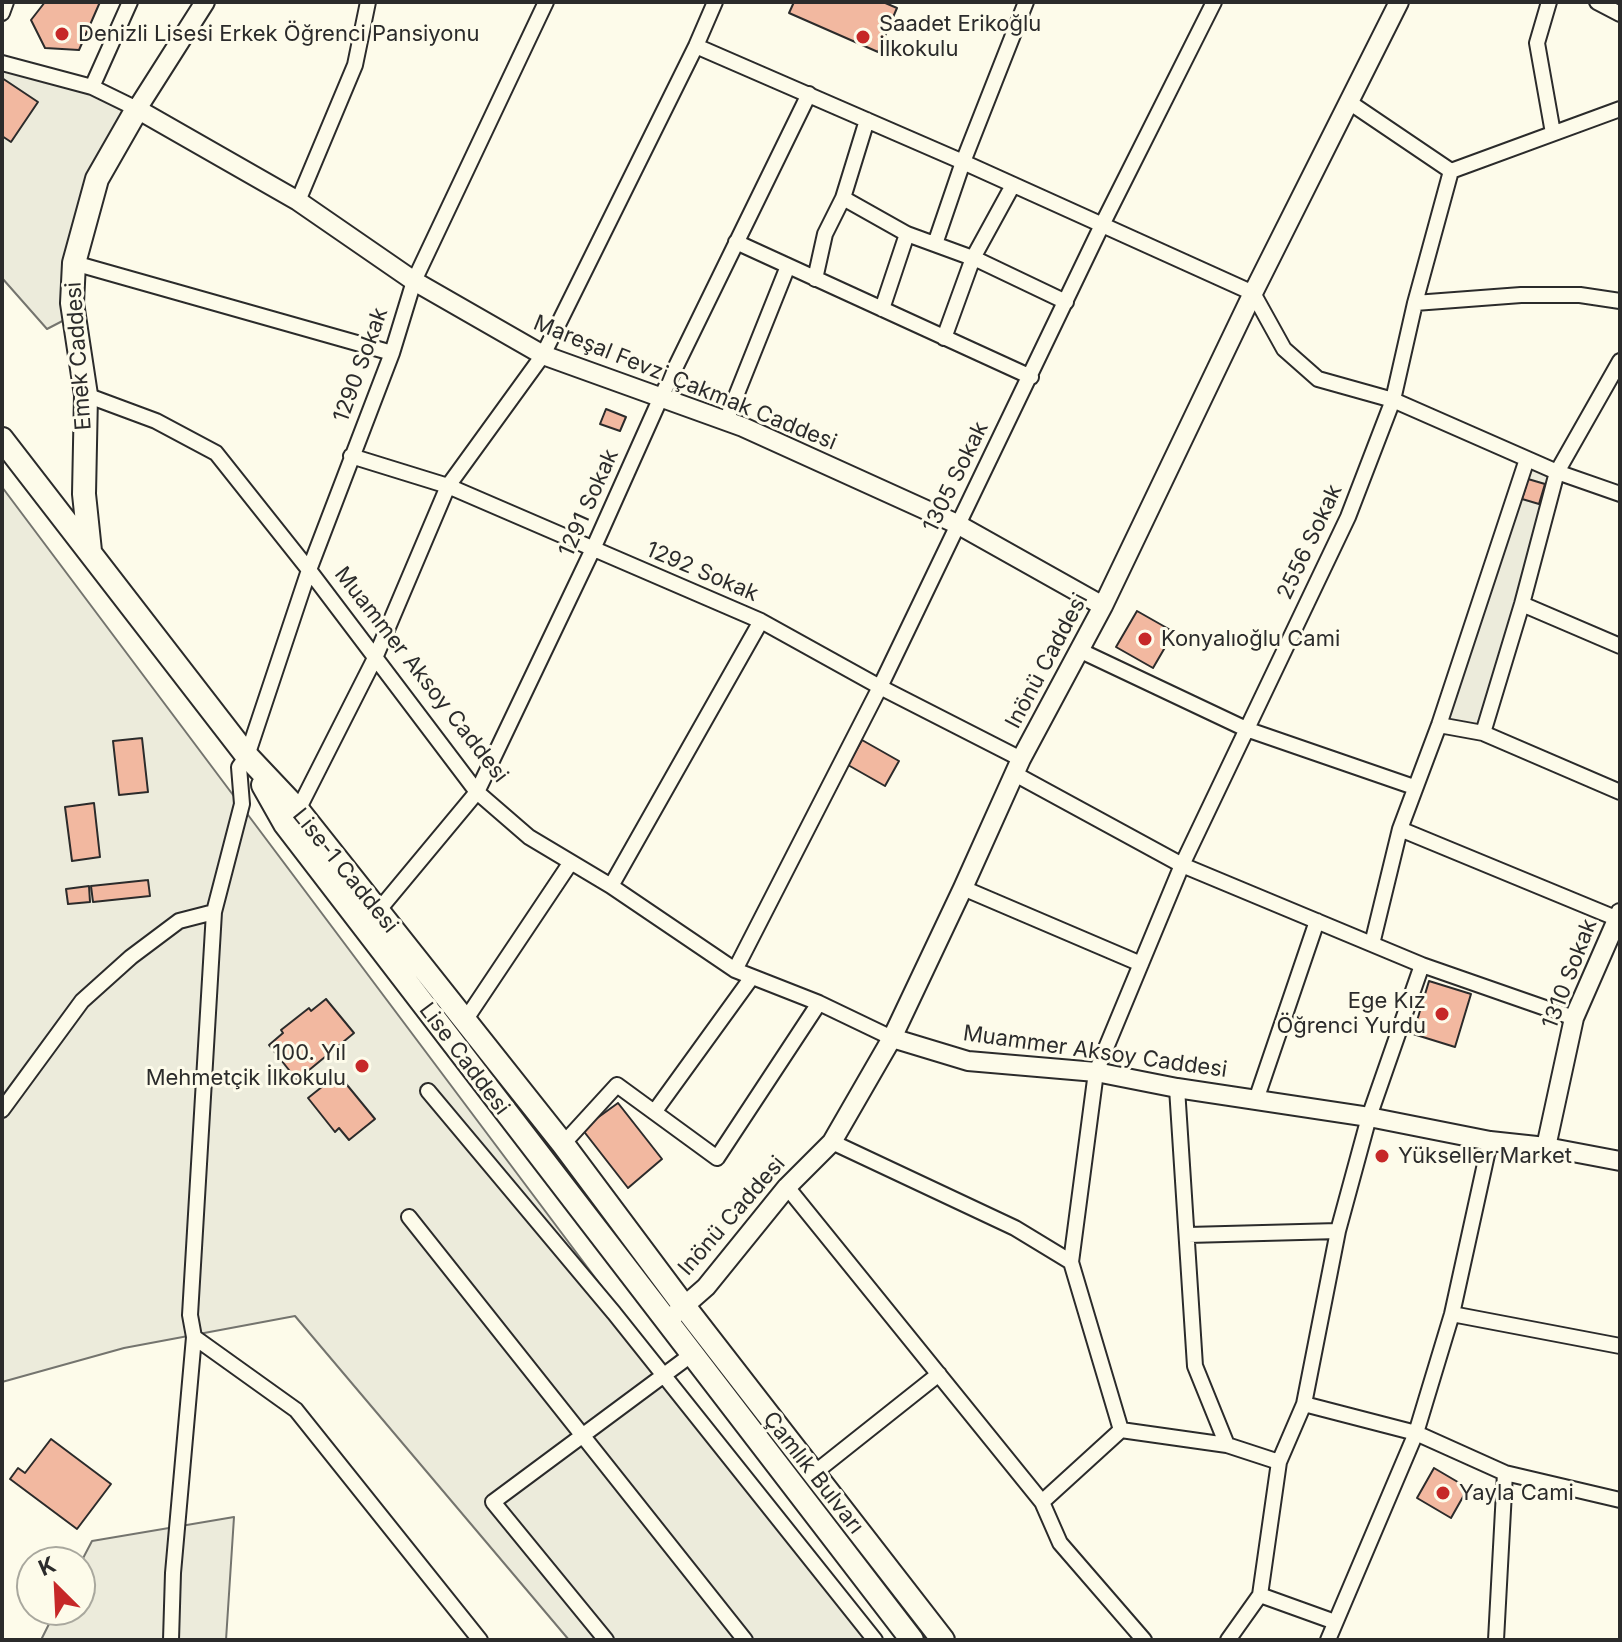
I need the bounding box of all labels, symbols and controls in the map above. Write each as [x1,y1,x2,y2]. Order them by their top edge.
place label: Saadet Erikoğlu İlkokulu [879,11,1041,62]
place label: Denizli Lisesi Erkek Öğrenci Pansiyonu [78,21,479,47]
marker: Denizli Lisesi Erkek Öğrenci Pansiyonu [53,25,71,43]
marker: Saadet Erikoğlu İlkokulu [854,28,872,46]
street label: Emek Caddesi [61,281,97,431]
street label: 1290 Sokak [328,304,394,426]
street label: Mareşal Fevzi Çakmak Caddesi [530,310,840,456]
street label: 1305 Sokak [918,417,994,537]
street label: 1291 Sokak [554,445,624,561]
street label: 2556 Sokak [1272,480,1348,604]
street label: 1292 Sokak [642,537,762,607]
street label: Muammer Aksoy Caddesi [329,562,513,788]
street label: Inönü Caddesi [1000,589,1094,733]
place label: Konyalıoğlu Cami [1161,626,1340,652]
marker: Konyalıoğlu Cami [1136,630,1154,648]
street label: Lise-1 Caddesi [287,803,403,939]
street label: 1310 Sokak [1537,915,1603,1033]
place label: Ege Kız Öğrenci Yurdu [1276,988,1426,1040]
street label: Lise Caddesi [413,998,515,1120]
marker: Ege Kız Öğrenci Yurdu [1433,1005,1451,1023]
street label: Muammer Aksoy Caddesi [961,1020,1229,1084]
place label: 100. Yıl Mehmetçik İlkokulu [146,1040,346,1092]
marker: 100. Yıl Mehmetçik İlkokulu [353,1057,371,1075]
place label: Yükseller Market [1398,1143,1572,1169]
marker: Yükseller Market [1373,1147,1391,1165]
street label: Inönü Caddesi [673,1151,791,1281]
street label: Çamlık Bulvarı [757,1407,869,1539]
place label: Yayla Cami [1459,1480,1574,1506]
marker: Yayla Cami [1434,1484,1452,1502]
north arrow [16,1546,96,1626]
text: K [35,1551,60,1581]

